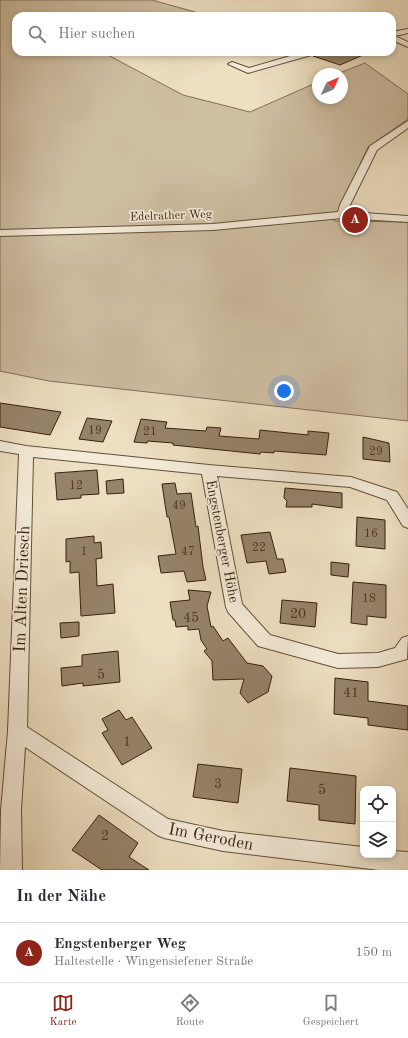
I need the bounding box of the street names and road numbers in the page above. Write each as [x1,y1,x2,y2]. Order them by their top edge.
street label: Edelrather Weg [130,209,213,223]
street label: Engstenberger Höhe [203,479,241,604]
street label: Im Alten Driesch [12,525,33,653]
street label: Im Geroden [167,821,255,854]

